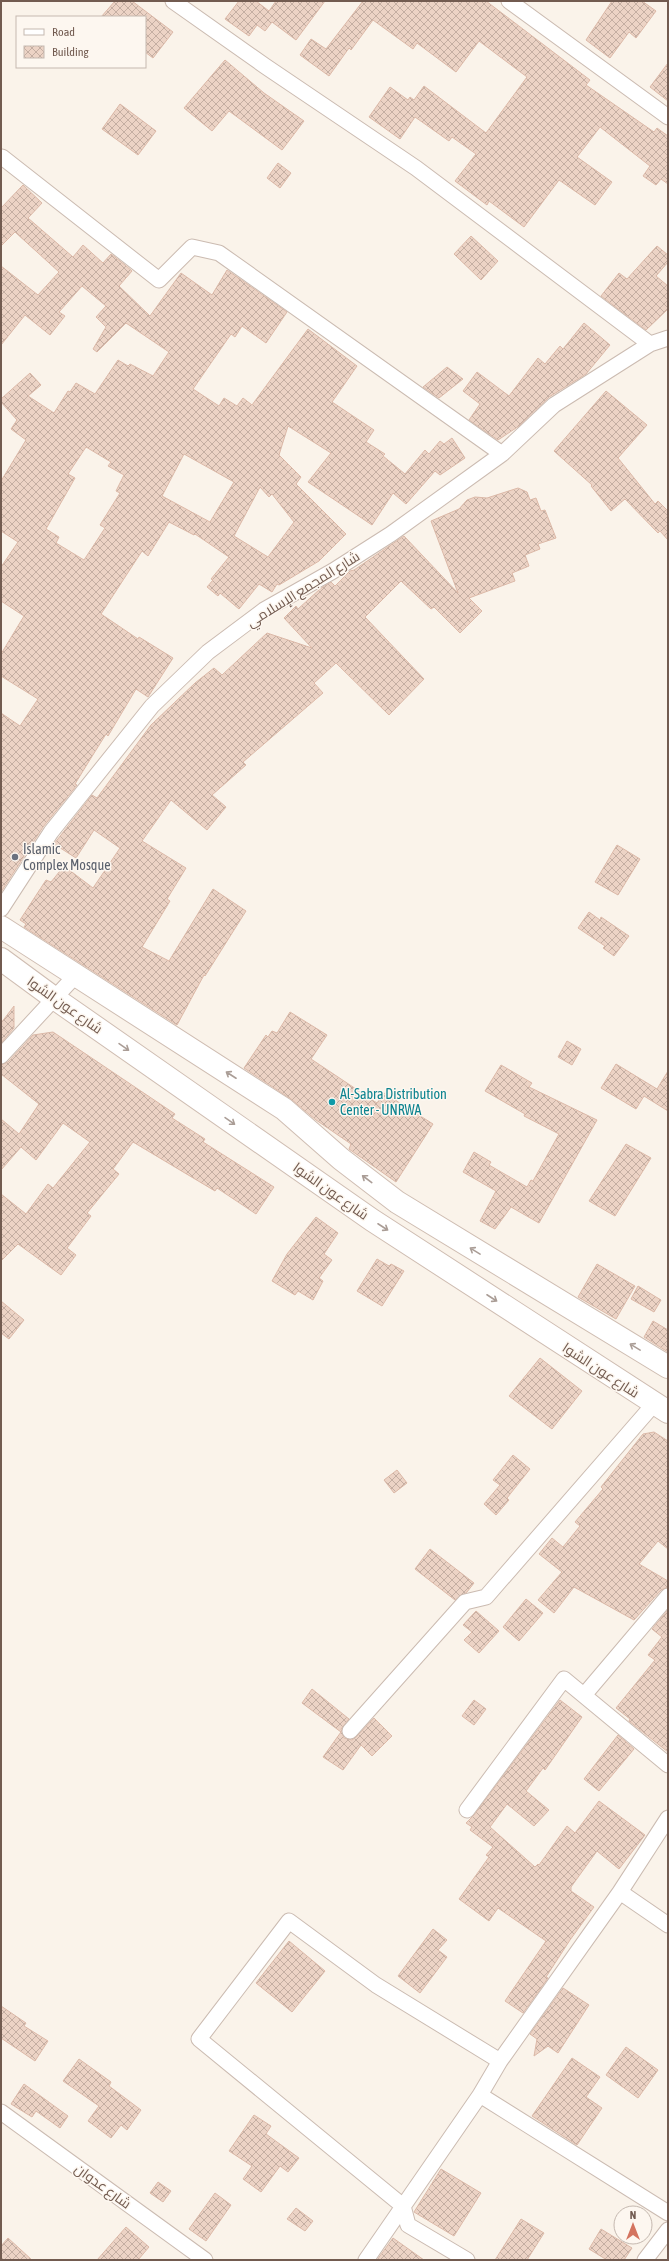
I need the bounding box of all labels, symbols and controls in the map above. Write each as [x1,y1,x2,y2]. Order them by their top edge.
legend [16,16,146,68]
text: Road [52,25,75,39]
text: Building [52,45,90,59]
street label: شارع المجمع الإسلامي [244,548,364,634]
place label: Islamic Complex Mosque [23,841,111,873]
marker: Islamic Complex Mosque [10,852,20,862]
street label: شارع عون الشوا [24,973,106,1038]
one-way arrow [118,1043,129,1051]
one-way arrow [225,1070,237,1078]
place label: Al-Sabra Distribution Center - UNRWA [340,1086,447,1118]
marker: Al-Sabra Distribution Center - UNRWA [327,1097,337,1107]
one-way arrow [225,1117,236,1125]
street label: شارع عون الشوا [290,1159,372,1224]
one-way arrow [362,1175,373,1183]
one-way arrow [377,1224,389,1232]
one-way arrow [469,1246,481,1254]
one-way arrow [486,1295,498,1303]
street label: شارع عون الشوا [559,1339,642,1402]
one-way arrow [629,1342,641,1350]
street label: شارع عدوان [71,2160,134,2213]
north arrow [613,2205,653,2245]
text: N [630,2209,636,2221]

